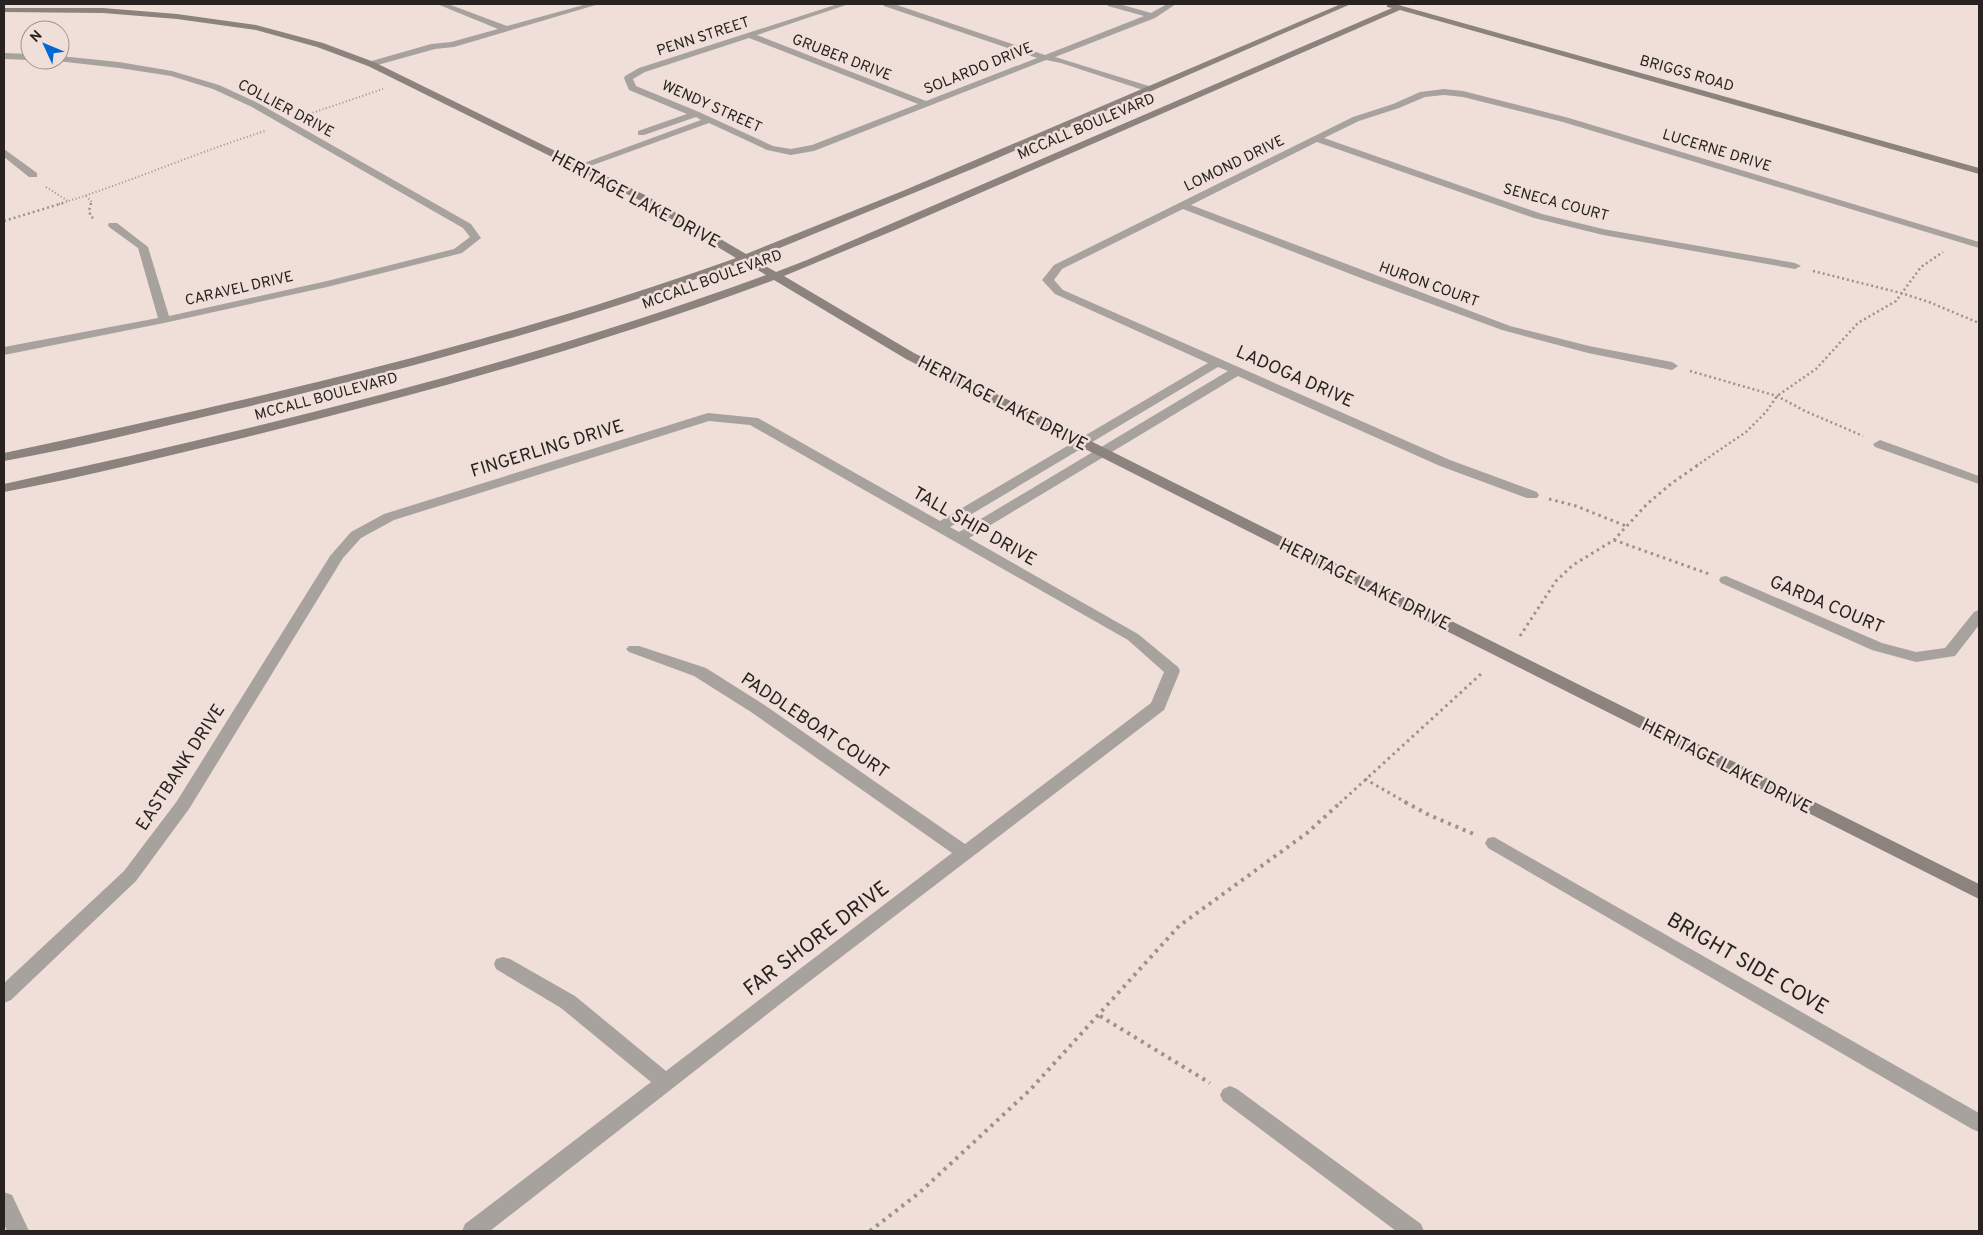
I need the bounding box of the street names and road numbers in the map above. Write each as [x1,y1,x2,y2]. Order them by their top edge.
street label: PENN STREET [654,13,753,61]
street label: GRUBER DRIVE [789,31,894,86]
street label: SOLARDO DRIVE [921,39,1036,100]
street label: BRIGGS ROAD [1637,52,1736,97]
street label: COLLIER DRIVE [234,76,337,143]
street label: WENDY STREET [658,77,765,138]
street label: MCCALL BOULEVARD [1015,90,1158,165]
street label: LUCERNE DRIVE [1660,126,1773,177]
street label: LOMOND DRIVE [1181,132,1288,197]
street label: HERITAGE LAKE DRIVE [547,146,724,255]
street label: SENECA COURT [1501,180,1611,227]
street label: MCCALL BOULEVARD [640,246,785,315]
street label: HURON COURT [1376,259,1481,312]
street label: CARAVEL DRIVE [183,268,295,311]
street label: LADOGA DRIVE [1232,341,1357,414]
street label: HERITAGE LAKE DRIVE [913,351,1091,457]
street label: MCCALL BOULEVARD [253,369,400,426]
street label: FINGERLING DRIVE [468,415,627,484]
street label: TALL SHIP DRIVE [908,482,1040,572]
street label: HERITAGE LAKE DRIVE [1275,534,1454,637]
street label: GARDA COURT [1766,571,1887,640]
street label: PADDLEBOAT COURT [736,668,893,784]
street label: EASTBANK DRIVE [132,700,231,836]
street label: HERITAGE LAKE DRIVE [1637,714,1815,820]
street label: FAR SHORE DRIVE [739,876,895,1003]
street label: BRIGHT SIDE COVE [1661,907,1833,1022]

